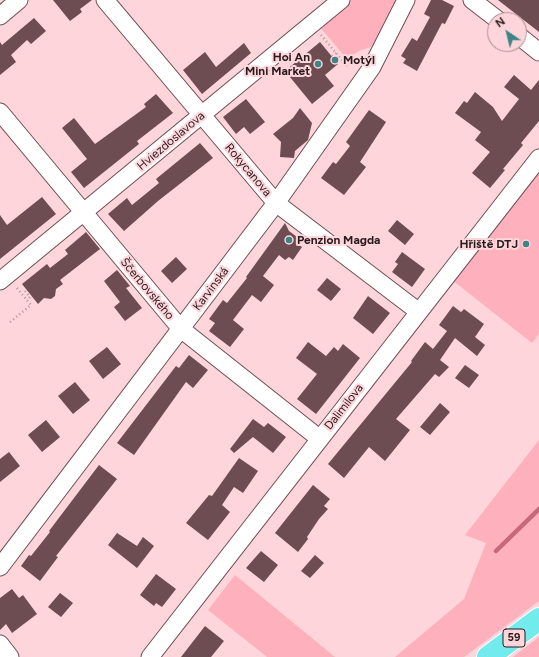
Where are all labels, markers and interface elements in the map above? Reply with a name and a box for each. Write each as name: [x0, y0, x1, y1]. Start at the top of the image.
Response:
north arrow: [487, 12, 527, 52]
text: N: [493, 15, 508, 30]
place label: Hoi An Mini Market: [245, 50, 310, 78]
place label: Motýl: [343, 53, 375, 67]
marker: Motýl: [330, 55, 340, 65]
marker: Hoi An Mini Market: [313, 59, 323, 69]
street label: Hviezdoslavova: [134, 109, 208, 173]
street label: Rokycanova: [222, 141, 274, 199]
place label: Penzion Magda: [297, 233, 381, 247]
marker: Penzion Magda: [284, 235, 294, 245]
place label: Hřiště DTJ: [459, 237, 518, 251]
marker: Hřiště DTJ: [521, 239, 531, 249]
street label: Ščerbovského: [117, 255, 177, 323]
street label: Karvinská: [190, 264, 232, 314]
street label: Dalimilova: [322, 381, 366, 433]
road number: 59: [503, 629, 525, 647]

